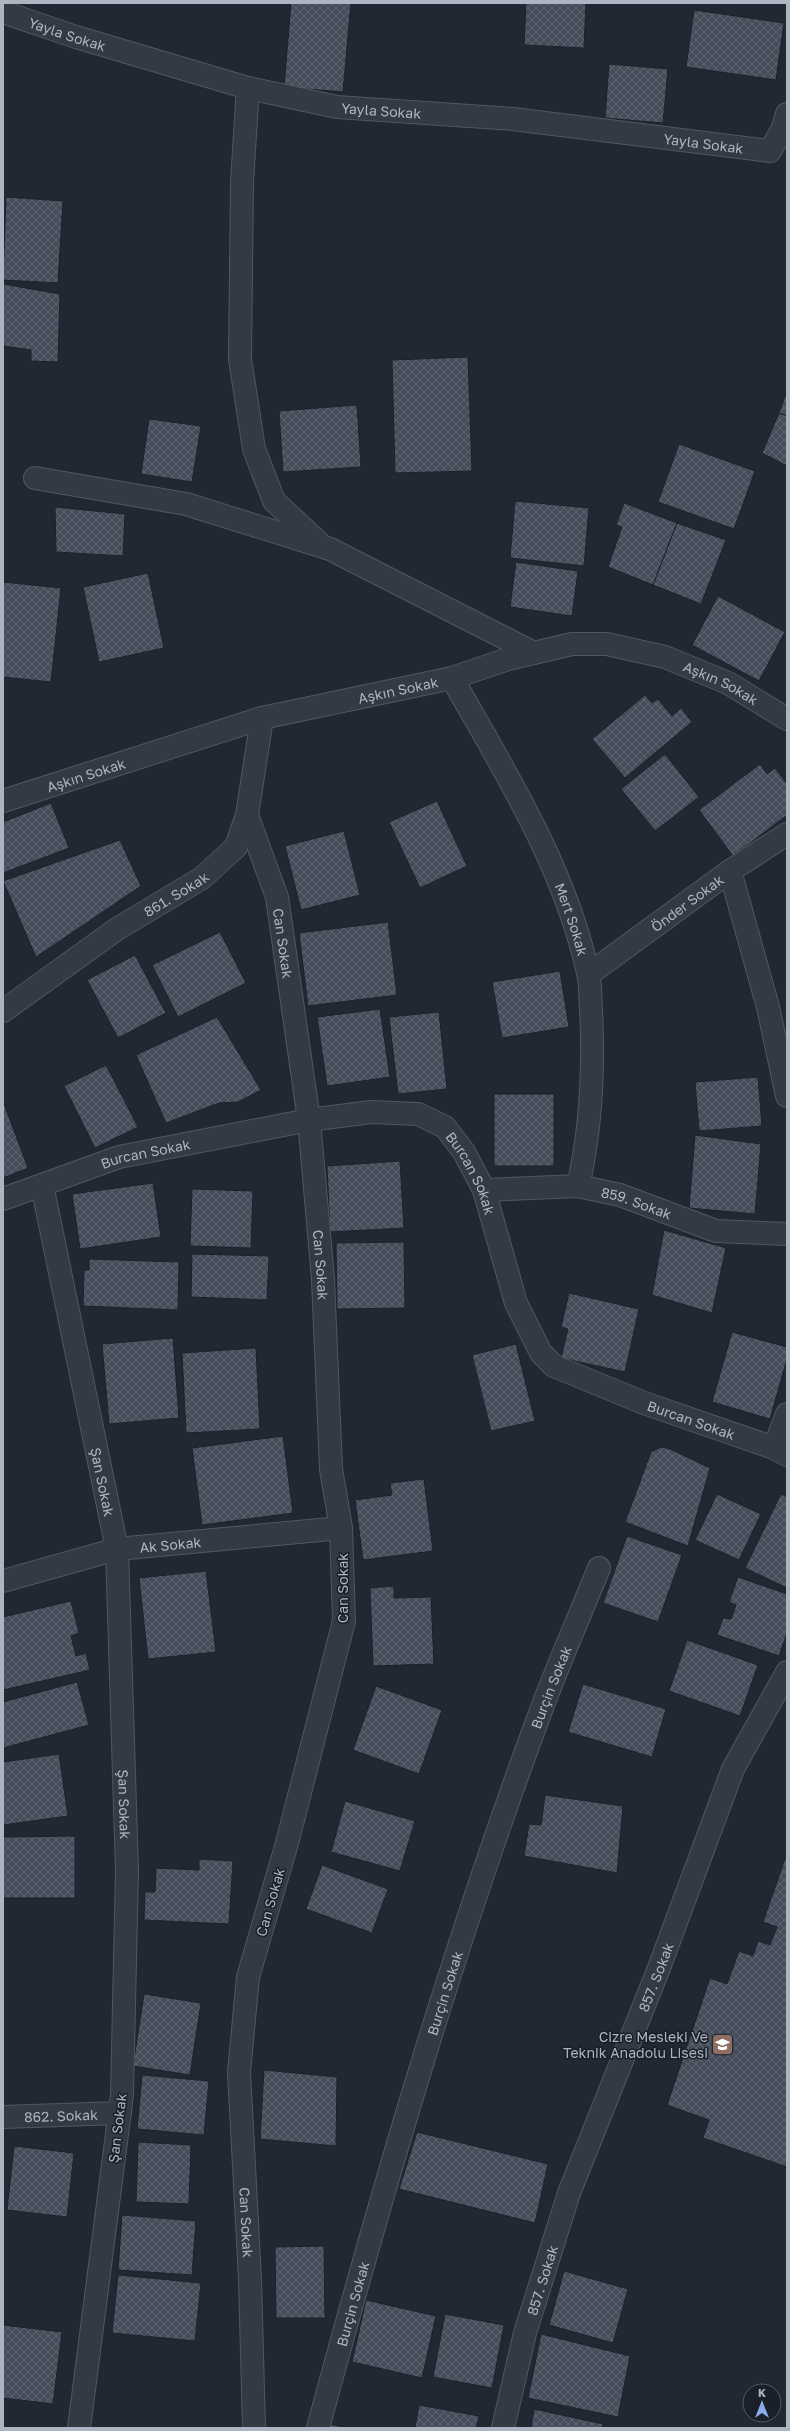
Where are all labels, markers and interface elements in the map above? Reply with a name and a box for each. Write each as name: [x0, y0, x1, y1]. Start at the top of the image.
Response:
street label: Yayla Sokak: [27, 13, 108, 54]
street label: Yayla Sokak: [341, 99, 422, 121]
street label: Yayla Sokak: [663, 129, 744, 156]
street label: Aşkın Sokak: [681, 657, 762, 708]
street label: Aşkın Sokak: [356, 673, 440, 706]
street label: Aşkın Sokak: [44, 754, 127, 795]
street label: 861. Sokak: [140, 868, 212, 920]
street label: Önder Sokak: [647, 870, 726, 935]
street label: Mert Sokak: [552, 880, 592, 958]
street label: Can Sokak: [270, 907, 297, 979]
street label: Burcan Sokak: [443, 1128, 499, 1217]
street label: Burcan Sokak: [98, 1135, 192, 1172]
street label: 859. Sokak: [600, 1183, 674, 1222]
street label: Can Sokak: [310, 1229, 332, 1300]
street label: Burcan Sokak: [645, 1396, 738, 1442]
street label: Şan Sokak: [88, 1446, 119, 1518]
street label: Ak Sokak: [139, 1533, 202, 1555]
street label: Can Sokak: [334, 1553, 351, 1623]
street label: Burçin Sokak: [527, 1643, 574, 1731]
street label: Şan Sokak: [115, 1769, 135, 1840]
street label: Can Sokak: [252, 1866, 288, 1938]
street label: 857. Sokak: [634, 1940, 676, 2014]
street label: Burçin Sokak: [423, 1948, 466, 2037]
place label: Cizre Mesleki Ve Teknik Anadolu Lisesi: [563, 2028, 708, 2061]
school or university icon: Cizre Mesleki Ve Teknik Anadolu Lisesi: [710, 2031, 736, 2057]
street label: Şan Sokak: [104, 2092, 130, 2164]
street label: 862. Sokak: [24, 2105, 98, 2125]
street label: Can Sokak: [237, 2187, 257, 2258]
street label: 857. Sokak: [523, 2243, 561, 2317]
street label: Burçin Sokak: [332, 2259, 372, 2348]
north arrow: [742, 2383, 782, 2423]
text: K: [758, 2386, 766, 2399]

